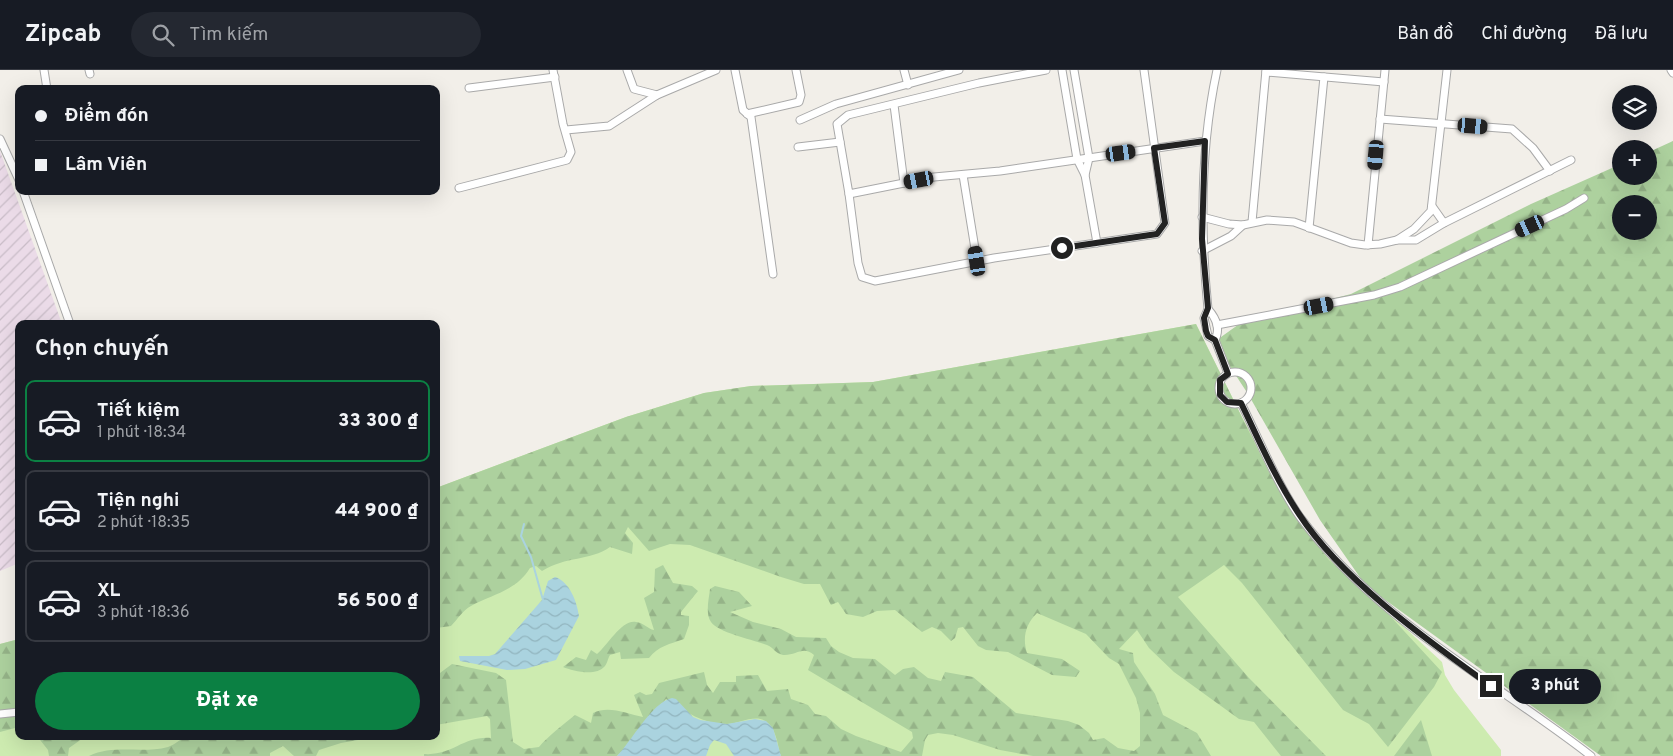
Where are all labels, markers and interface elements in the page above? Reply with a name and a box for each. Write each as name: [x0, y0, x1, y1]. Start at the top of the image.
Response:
search box: [131, 12, 481, 57]
text: Zipcab: [25, 20, 101, 50]
icon: search: [149, 21, 177, 49]
text: Tìm kiếm: [189, 23, 268, 47]
text: Bản đồ: [1397, 23, 1453, 46]
text: Chỉ đường: [1481, 23, 1567, 46]
text: Đã lưu: [1595, 23, 1648, 46]
map controls: [1612, 85, 1657, 240]
button: layers: [1612, 85, 1657, 130]
text: Điểm đón: [65, 104, 149, 128]
car: [1457, 117, 1488, 135]
car: [1367, 139, 1384, 171]
button: +: [1612, 140, 1657, 185]
car: [1105, 143, 1136, 163]
text: Lâm Viên: [65, 153, 147, 177]
car: [902, 170, 935, 190]
button: −: [1612, 195, 1657, 240]
car: [1513, 213, 1546, 239]
route start: [1051, 237, 1073, 259]
car: [967, 245, 986, 277]
car: [1302, 296, 1335, 316]
text: Chọn chuyến: [35, 336, 169, 363]
icon: car: [37, 399, 82, 444]
text: Tiết kiệm: [97, 399, 180, 423]
text: 33 300 ₫: [338, 409, 418, 433]
text: 1 phút · 18:34: [97, 423, 186, 443]
icon: car: [37, 489, 82, 534]
text: Tiện nghi: [97, 489, 179, 513]
text: 44 900 ₫: [335, 499, 418, 523]
text: 2 phút · 18:35: [97, 513, 190, 533]
icon: car: [37, 579, 82, 624]
text: XL: [97, 579, 120, 603]
text: 56 500 ₫: [337, 589, 418, 613]
text: 3 phút · 18:36: [97, 603, 190, 623]
callout: 3 phút: [1508, 668, 1601, 704]
button: Đặt xe: [35, 672, 420, 730]
route end: [1480, 675, 1502, 697]
text: 3 phút: [1531, 676, 1579, 696]

